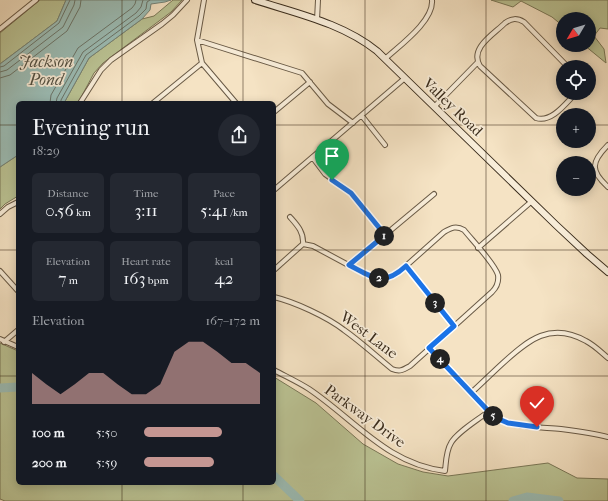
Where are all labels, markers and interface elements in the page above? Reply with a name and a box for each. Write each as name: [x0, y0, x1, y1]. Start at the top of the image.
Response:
north arrow: [556, 12, 596, 52]
map controls: [556, 12, 596, 196]
water label: Jackson Pond: [19, 52, 73, 89]
button: locate: [556, 60, 596, 100]
street label: Valley Road: [419, 74, 487, 140]
button: +: [556, 108, 596, 148]
button: share: [218, 114, 260, 156]
text: Evening run: [32, 115, 150, 141]
pin: [315, 139, 349, 180]
text: 18:29: [32, 143, 60, 158]
icon: arrive: [321, 145, 343, 167]
button: −: [556, 156, 596, 196]
text: Distance: [47, 187, 89, 200]
text: Time: [134, 187, 159, 200]
text: Pace: [213, 187, 235, 200]
text: 0.56: [45, 200, 74, 220]
text: 3:11: [134, 200, 158, 220]
text: 5:41: [200, 200, 228, 220]
text: km: [74, 206, 91, 219]
text: /km: [228, 206, 248, 219]
pin: 1: [374, 226, 394, 246]
text: 1: [382, 229, 386, 242]
text: Elevation: [46, 255, 90, 268]
text: Heart rate: [121, 255, 171, 268]
text: kcal: [215, 255, 233, 268]
text: 7: [58, 268, 66, 288]
text: 163: [123, 268, 145, 288]
text: 42: [215, 268, 233, 288]
pin: 2: [369, 268, 389, 288]
text: 2: [376, 271, 382, 284]
text: m: [66, 274, 78, 287]
text: bpm: [145, 274, 169, 287]
pin: 3: [425, 293, 445, 313]
text: 3: [433, 296, 437, 309]
street label: West Lane: [336, 307, 402, 363]
text: Elevation: [32, 313, 85, 328]
text: 167–172 m: [205, 313, 260, 328]
pin: 4: [430, 349, 450, 369]
text: 4: [437, 352, 443, 365]
street label: Parkway Drive: [321, 381, 409, 452]
pin: [520, 386, 554, 427]
icon: check: [526, 392, 548, 414]
pin: 5: [483, 406, 503, 426]
text: 5: [491, 409, 495, 422]
text: 100 m: [32, 425, 65, 440]
text: 5:50: [96, 425, 118, 440]
text: 200 m: [32, 455, 67, 470]
text: 5:59: [96, 455, 117, 470]

